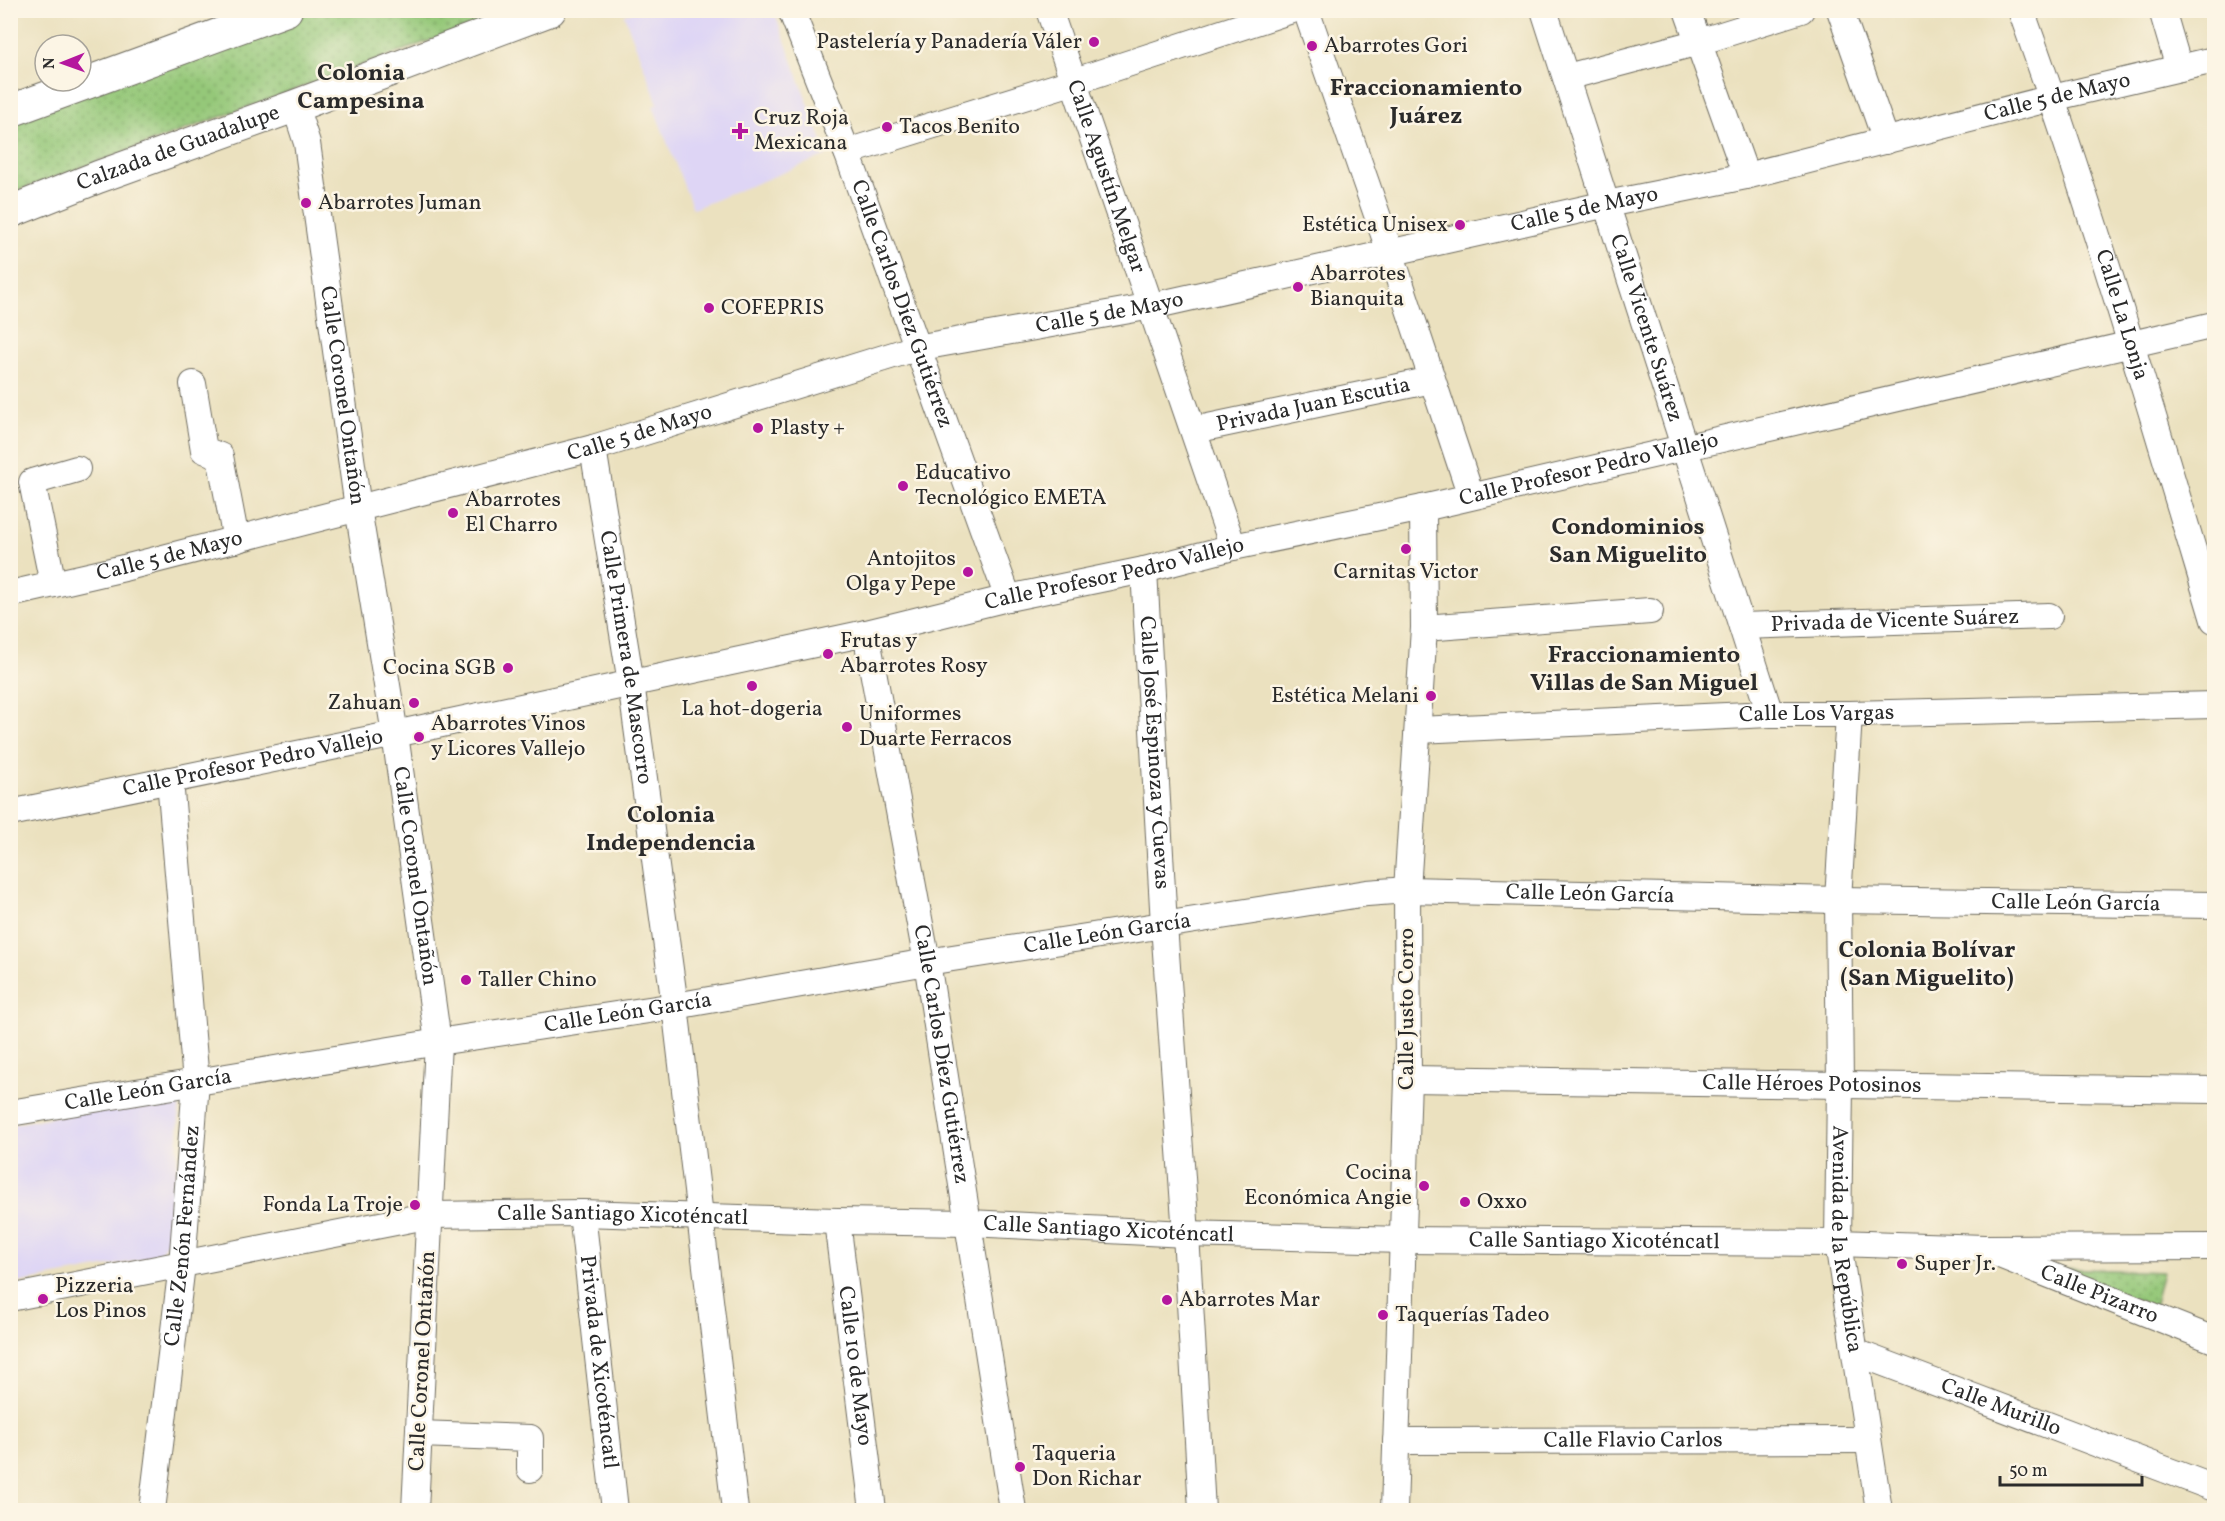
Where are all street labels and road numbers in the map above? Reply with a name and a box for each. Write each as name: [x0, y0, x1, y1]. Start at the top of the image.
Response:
street label: Calle 5 de Mayo: [1981, 65, 2134, 130]
street label: Calle Agustín Melgar: [1059, 76, 1154, 277]
street label: Calzada de Guadalupe: [72, 97, 284, 199]
street label: Calle Carlos Díez Gutiérrez: [843, 175, 961, 432]
street label: Calle 5 de Mayo: [1508, 179, 1661, 241]
street label: Calle Vicente Suárez: [1601, 230, 1691, 426]
street label: Calle La Lonja: [2087, 245, 2157, 384]
street label: Calle Coronel Ontañón: [312, 284, 373, 507]
street label: Calle 5 de Mayo: [1033, 284, 1187, 342]
street label: Privada Juan Escutia: [1214, 369, 1413, 440]
street label: Calle 5 de Mayo: [564, 397, 716, 469]
street label: Calle Profesor Pedro Vallejo: [1456, 425, 1722, 515]
street label: Calle 5 de Mayo: [93, 523, 246, 589]
street label: Calle Primera de Mascorro: [591, 528, 660, 786]
street label: Calle Profesor Pedro Vallejo: [981, 530, 1247, 619]
street label: Privada de Vicente Suárez: [1770, 601, 2019, 641]
street label: Calle José Espinoza y Cuevas: [1131, 615, 1177, 890]
street label: Calle Los Vargas: [1738, 697, 1895, 731]
street label: Calle Profesor Pedro Vallejo: [120, 721, 386, 805]
street label: Calle Coronel Ontañón: [384, 765, 445, 988]
street label: Calle León García: [1505, 877, 1675, 912]
street label: Calle León García: [1991, 887, 2161, 920]
street label: Calle León García: [1021, 905, 1193, 962]
street label: Calle Carlos Díez Gutiérrez: [905, 922, 977, 1186]
street label: Calle Justo Corro: [1392, 928, 1423, 1090]
street label: Calle León García: [542, 984, 714, 1041]
street label: Calle León García: [62, 1061, 234, 1119]
street label: Calle Héroes Potosinos: [1702, 1068, 1922, 1102]
street label: Calle Zenón Fernández: [157, 1124, 208, 1348]
street label: Avenida de la República: [1823, 1125, 1870, 1355]
street label: Calle Santiago Xicoténcatl: [497, 1197, 749, 1234]
street label: Calle Santiago Xicoténcatl: [982, 1208, 1234, 1251]
street label: Calle Santiago Xicoténcatl: [1469, 1225, 1720, 1258]
street label: Calle Coronel Ontañón: [402, 1250, 444, 1472]
street label: Privada de Xicoténcatl: [571, 1253, 626, 1471]
street label: Calle Pizarro: [2035, 1257, 2163, 1332]
street label: Calle 10 de Mayo: [830, 1284, 880, 1448]
street label: Calle Murillo: [1936, 1370, 2066, 1444]
street label: Calle Flavio Carlos: [1543, 1425, 1723, 1456]

